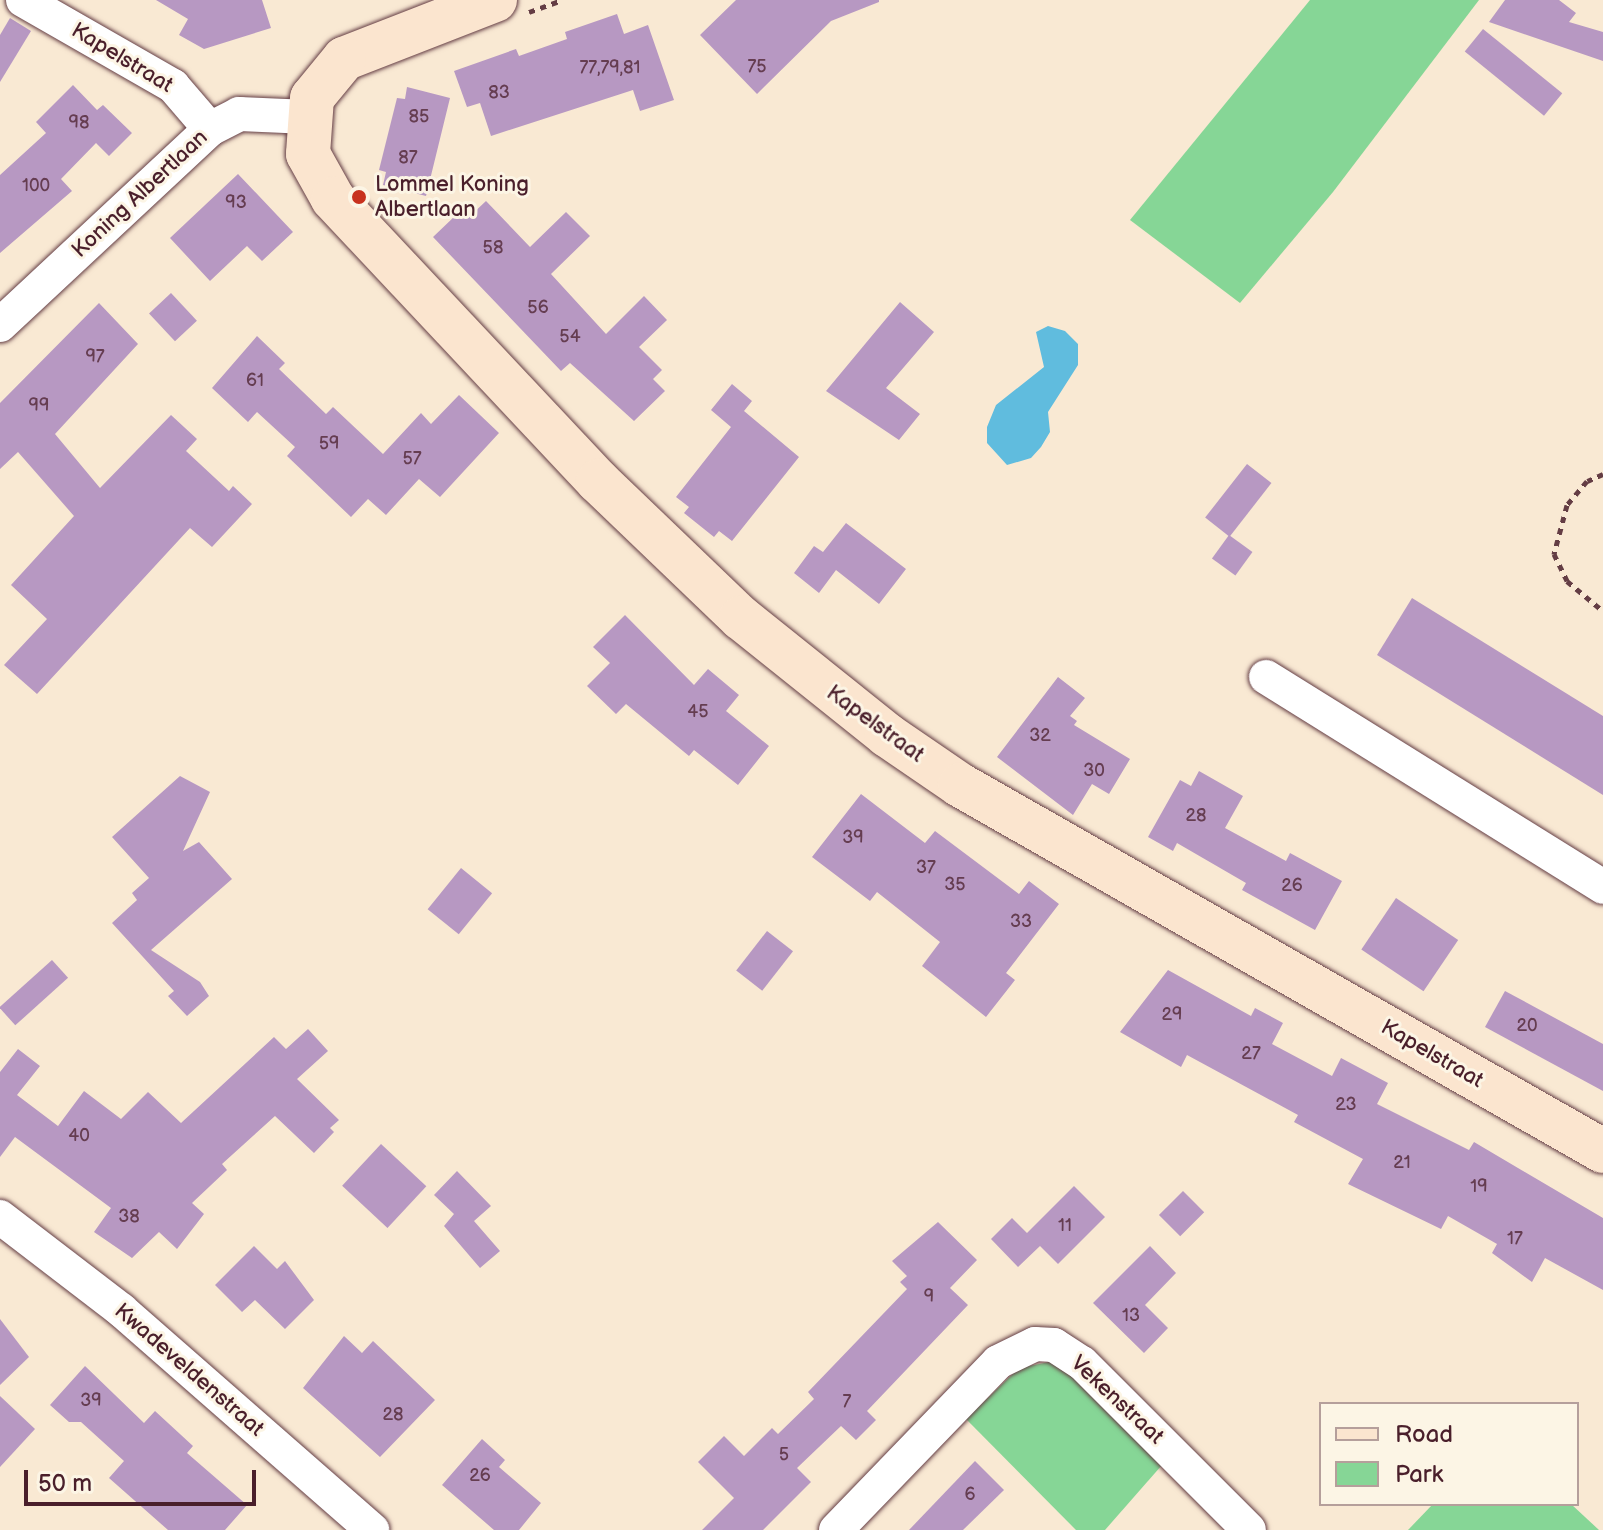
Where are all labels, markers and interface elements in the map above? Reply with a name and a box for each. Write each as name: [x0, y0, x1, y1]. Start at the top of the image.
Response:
street label: Kapelstraat: [66, 17, 178, 99]
house number: 75: [747, 56, 767, 78]
house number: 77,79,81: [580, 57, 640, 79]
house number: 83: [488, 82, 510, 104]
house number: 85: [409, 106, 429, 128]
house number: 98: [69, 112, 89, 134]
street label: Koning Albertlaan: [67, 124, 213, 264]
house number: 87: [398, 147, 418, 169]
place label: Lommel Koning Albertlaan: [375, 171, 529, 222]
house number: 100: [22, 175, 50, 197]
marker: Lommel Koning Albertlaan: [350, 188, 368, 206]
house number: 93: [225, 192, 247, 214]
house number: 58: [483, 237, 503, 259]
house number: 56: [527, 297, 549, 319]
house number: 54: [559, 326, 581, 348]
house number: 97: [85, 346, 105, 368]
house number: 61: [246, 370, 264, 392]
house number: 99: [29, 395, 49, 417]
house number: 59: [319, 433, 339, 455]
house number: 57: [402, 448, 422, 470]
street label: Kapelstraat: [821, 680, 929, 768]
house number: 45: [687, 701, 709, 723]
house number: 32: [1029, 725, 1051, 747]
house number: 30: [1083, 760, 1105, 782]
house number: 28: [1185, 805, 1207, 827]
house number: 39: [842, 827, 864, 849]
house number: 37: [916, 857, 936, 879]
house number: 35: [944, 874, 966, 896]
house number: 26: [1281, 875, 1303, 897]
house number: 33: [1010, 911, 1032, 933]
house number: 29: [1161, 1004, 1183, 1026]
street label: Kapelstraat: [1376, 1014, 1488, 1094]
house number: 20: [1516, 1015, 1538, 1037]
house number: 27: [1241, 1043, 1261, 1065]
house number: 23: [1335, 1094, 1357, 1116]
house number: 40: [68, 1125, 90, 1147]
house number: 21: [1393, 1152, 1411, 1174]
house number: 19: [1470, 1176, 1488, 1198]
house number: 38: [118, 1206, 140, 1228]
house number: 11: [1058, 1215, 1072, 1237]
house number: 17: [1507, 1228, 1523, 1250]
house number: 9: [924, 1286, 934, 1308]
street label: Kwadeveldenstraat: [109, 1298, 269, 1442]
house number: 13: [1122, 1305, 1140, 1327]
street label: Vekenstraat: [1065, 1350, 1169, 1450]
house number: 39: [80, 1390, 102, 1412]
house number: 7: [843, 1391, 851, 1413]
legend: [1319, 1402, 1579, 1506]
house number: 28: [382, 1404, 404, 1426]
text: Road: [1395, 1420, 1453, 1449]
house number: 5: [779, 1444, 789, 1466]
scale bar: [28, 1454, 260, 1504]
text: Park: [1395, 1460, 1443, 1489]
house number: 26: [469, 1465, 491, 1487]
text: 50 m: [38, 1469, 92, 1498]
house number: 6: [965, 1484, 975, 1506]

